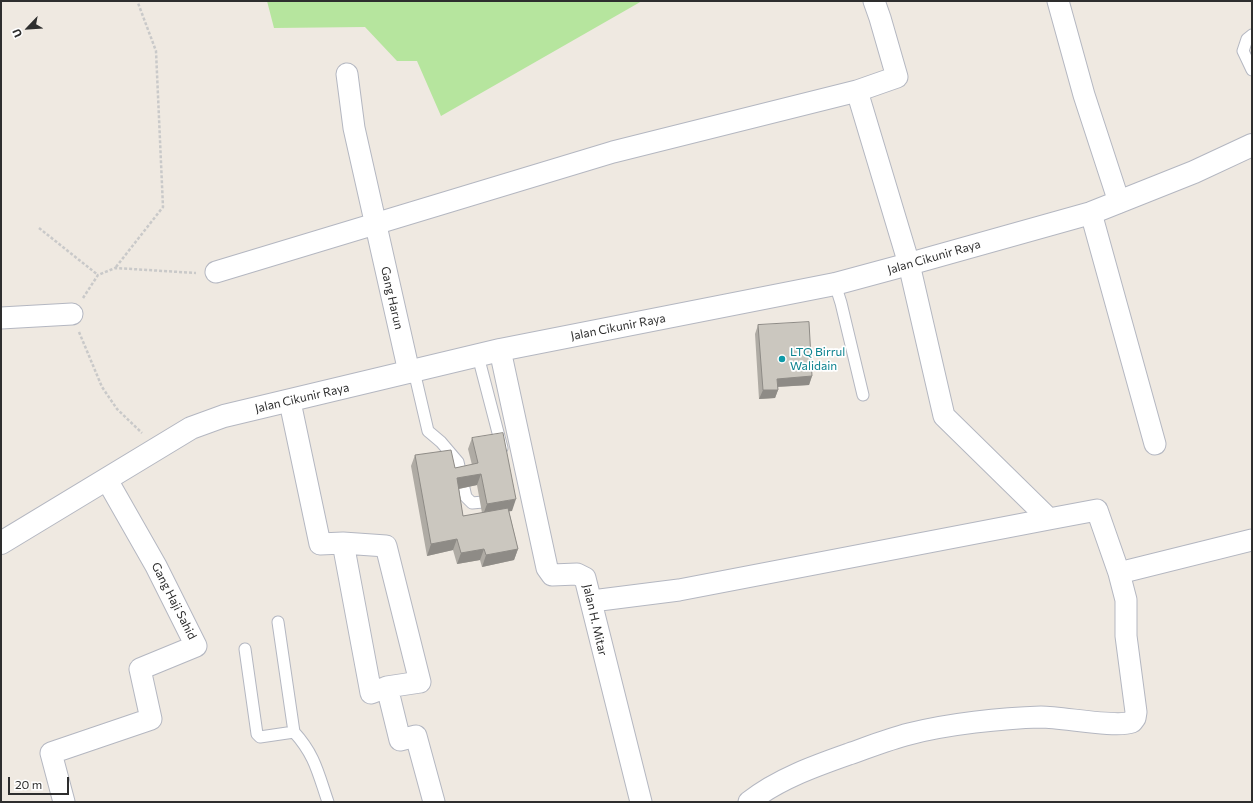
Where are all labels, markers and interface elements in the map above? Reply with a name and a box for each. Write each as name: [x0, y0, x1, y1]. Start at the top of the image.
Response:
north arrow: [8, 8, 48, 48]
text: U: [9, 27, 24, 40]
street label: Jalan Cikunir Raya: [886, 237, 982, 277]
street label: Gang Harun: [378, 265, 406, 331]
street label: Jalan Cikunir Raya: [569, 311, 667, 343]
place label: LTQ Birrul Walidain: [790, 345, 845, 373]
marker: LTQ Birrul Walidain: [777, 354, 787, 364]
street label: Jalan Cikunir Raya: [253, 380, 351, 416]
street label: Gang Haji Sahid: [148, 560, 200, 642]
street label: Jalan H. Mitar: [580, 583, 610, 657]
scale bar: [10, 769, 71, 795]
text: 20 m: [15, 777, 42, 791]

